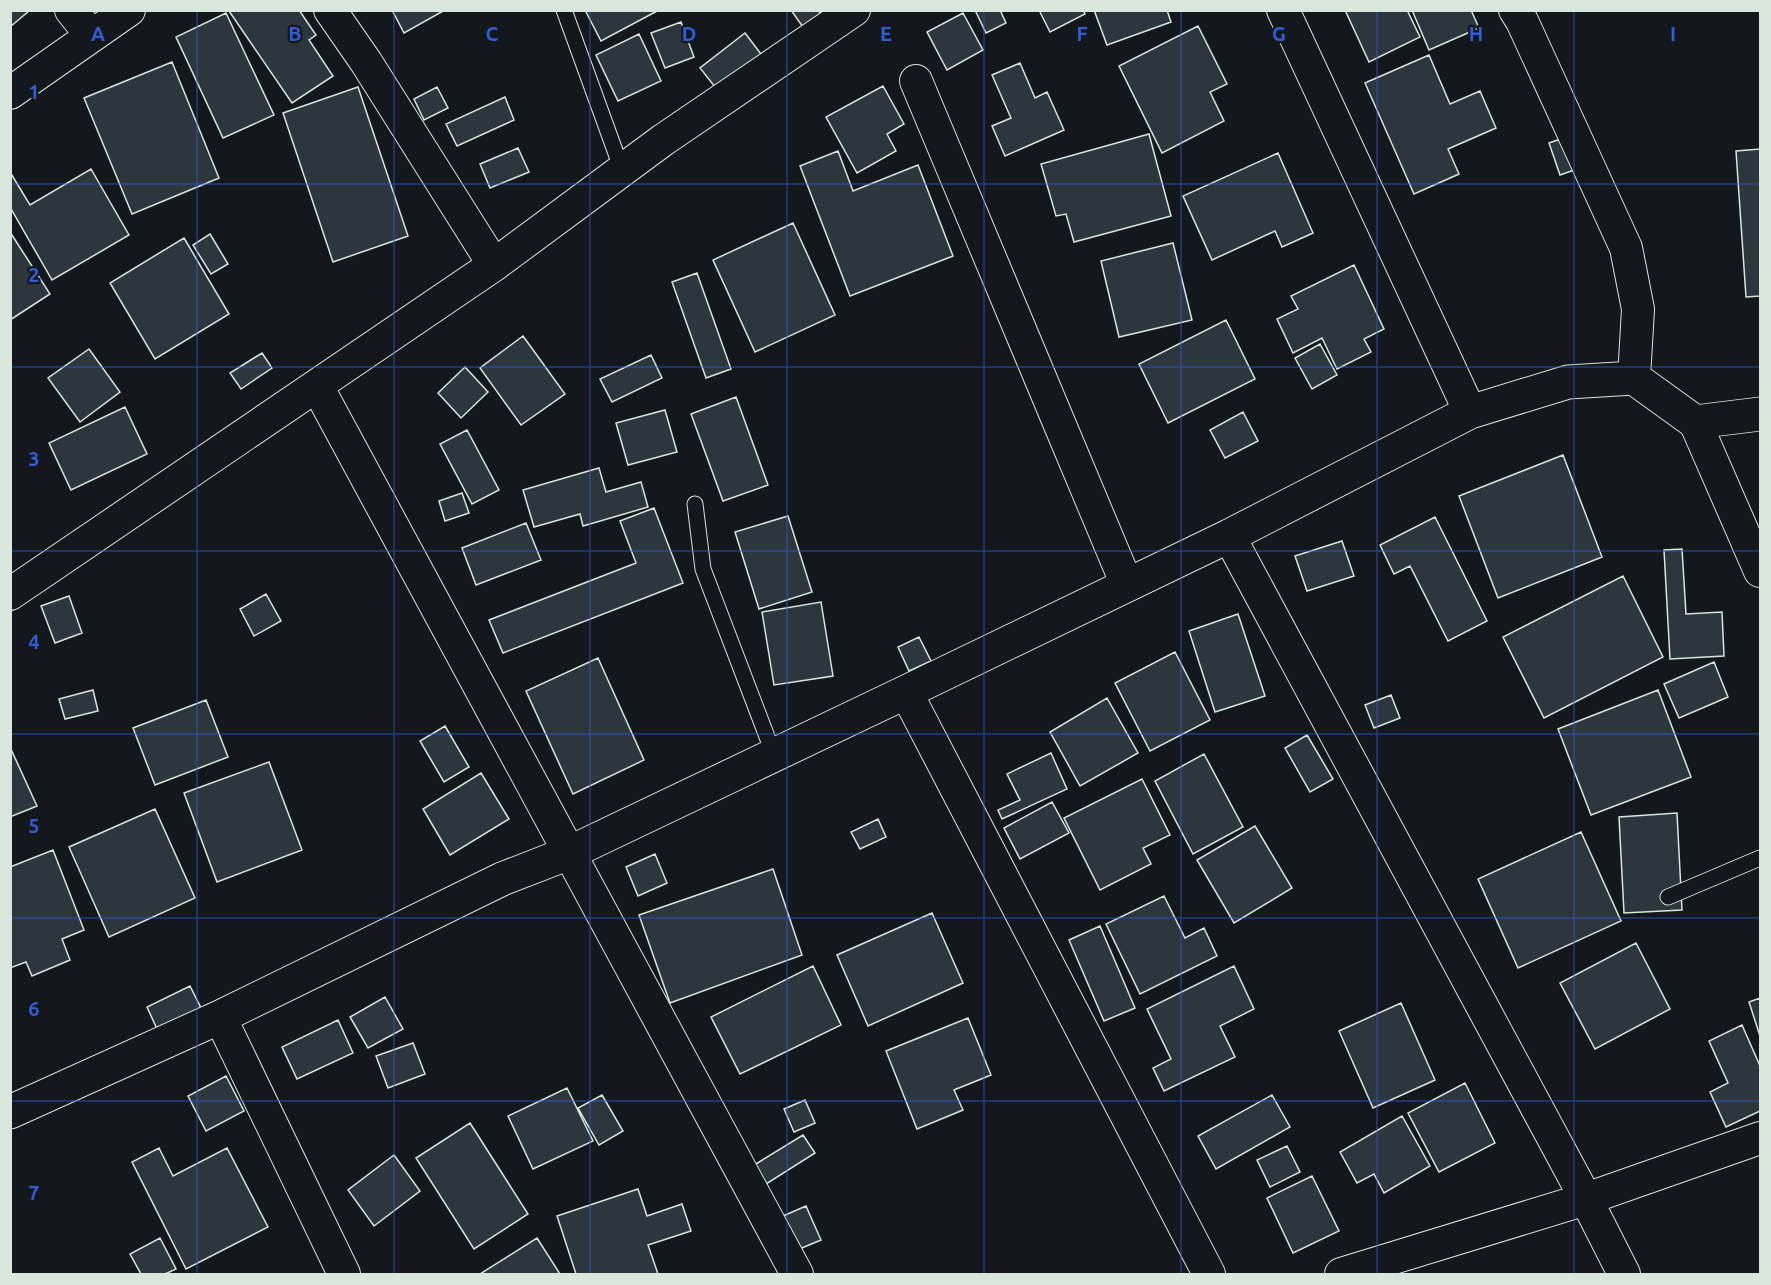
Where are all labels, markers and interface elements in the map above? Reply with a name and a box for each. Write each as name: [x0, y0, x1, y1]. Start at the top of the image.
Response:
text: A: [91, 22, 105, 45]
text: B: [288, 22, 302, 45]
text: C: [486, 22, 499, 45]
text: D: [682, 22, 696, 45]
text: E: [880, 22, 892, 45]
text: F: [1076, 22, 1088, 45]
text: G: [1272, 22, 1286, 45]
text: H: [1469, 22, 1483, 45]
text: I: [1670, 22, 1676, 45]
text: 1: [28, 80, 40, 103]
text: 2: [28, 263, 40, 286]
text: 3: [28, 447, 40, 470]
text: 4: [28, 630, 40, 653]
text: 5: [28, 814, 40, 837]
text: 6: [28, 997, 40, 1020]
text: 7: [28, 1181, 40, 1204]

